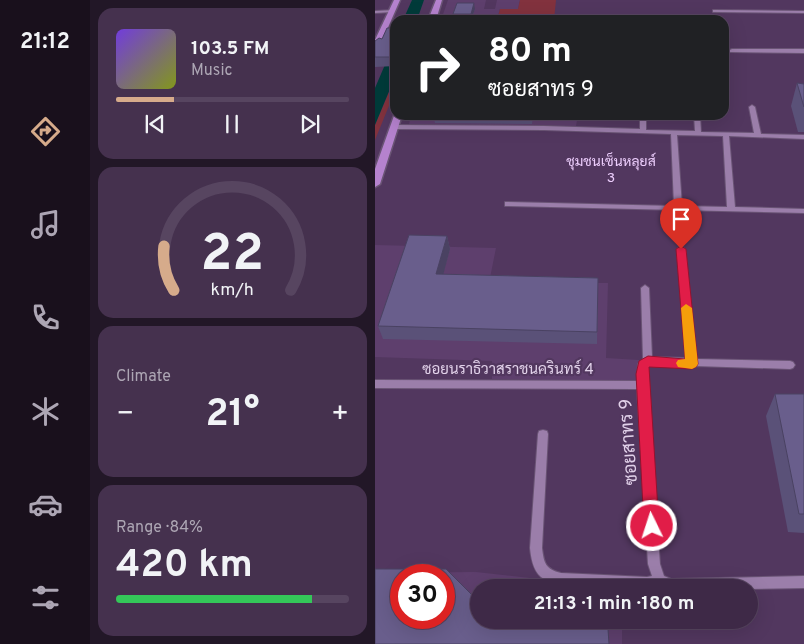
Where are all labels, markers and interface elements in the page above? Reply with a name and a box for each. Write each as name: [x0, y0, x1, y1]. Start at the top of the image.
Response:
text: 21:12: [20, 29, 70, 56]
text: 80 m: [488, 30, 572, 74]
icon: right: [405, 35, 470, 100]
text: 103.5 FM: [191, 37, 269, 61]
text: Music: [191, 61, 232, 81]
text: ซอยสาทร 9: [488, 77, 594, 104]
icon: previous: [141, 110, 169, 138]
icon: pause: [218, 110, 246, 138]
icon: next: [296, 110, 324, 138]
icon: directions: [28, 114, 63, 149]
district label: ชุมชนเซ็นหลุยส์ 3: [566, 152, 656, 187]
pin: [660, 198, 702, 249]
icon: arrive: [667, 205, 695, 233]
icon: music: [28, 207, 63, 242]
text: 22: [201, 223, 264, 289]
text: km/h: [211, 279, 254, 302]
icon: phone: [28, 300, 63, 335]
street label: ซอยนราธิวาสราชนครินทร์ 4: [422, 359, 594, 380]
text: Climate: [116, 367, 171, 387]
text: 21°: [205, 391, 260, 440]
icon: climate: [28, 394, 63, 429]
text: −: [116, 397, 134, 433]
text: +: [331, 397, 349, 433]
street label: ซอยสาทร 9: [615, 398, 644, 486]
icon: car: [28, 487, 63, 522]
position arrow: [625, 499, 677, 551]
text: Range · 84%: [116, 518, 203, 538]
text: 420 km: [116, 542, 253, 591]
speed limit sign: 30: [390, 564, 455, 629]
icon: filters: [28, 580, 63, 615]
text: 21:13 · 1 min · 180 m: [534, 592, 694, 616]

